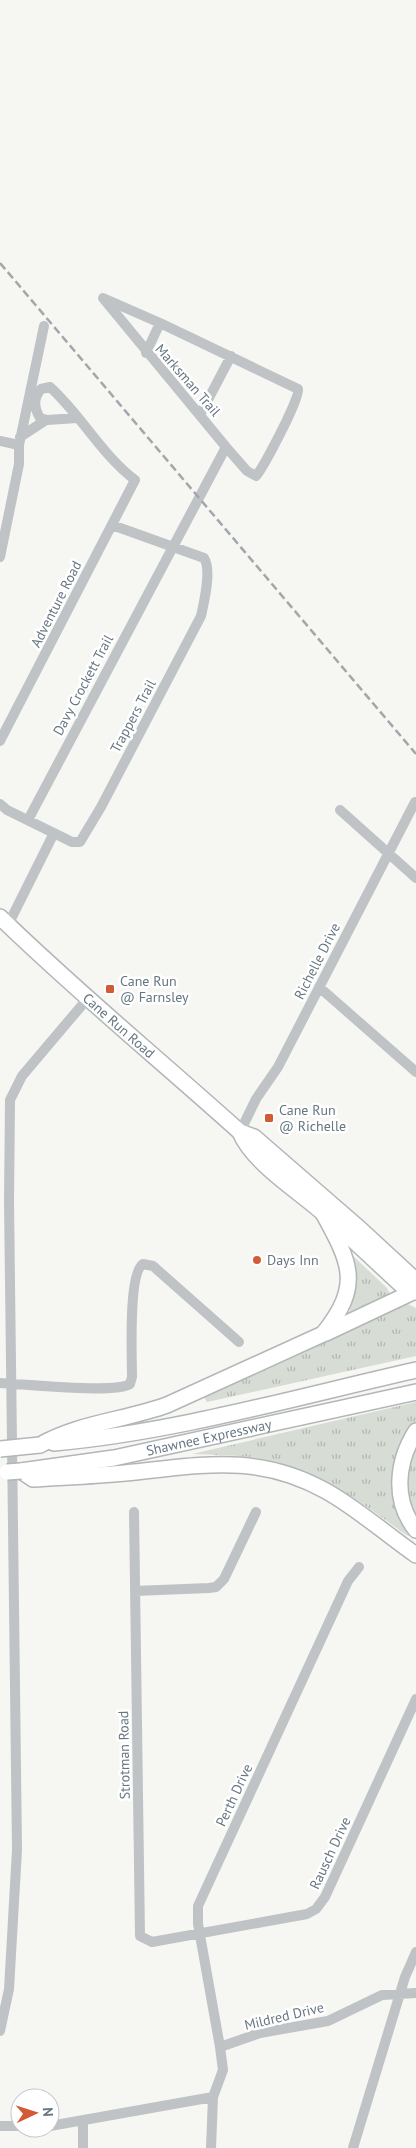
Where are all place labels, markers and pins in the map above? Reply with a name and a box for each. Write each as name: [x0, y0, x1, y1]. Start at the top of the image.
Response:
place label: Cane Run @ Farnsley: [120, 972, 189, 1006]
marker: Cane Run @ Farnsley: [104, 983, 116, 995]
place label: Cane Run @ Richelle: [279, 1101, 346, 1135]
marker: Cane Run @ Richelle: [263, 1112, 275, 1124]
place label: Days Inn: [267, 1251, 319, 1269]
marker: Days Inn: [251, 1254, 263, 1266]

